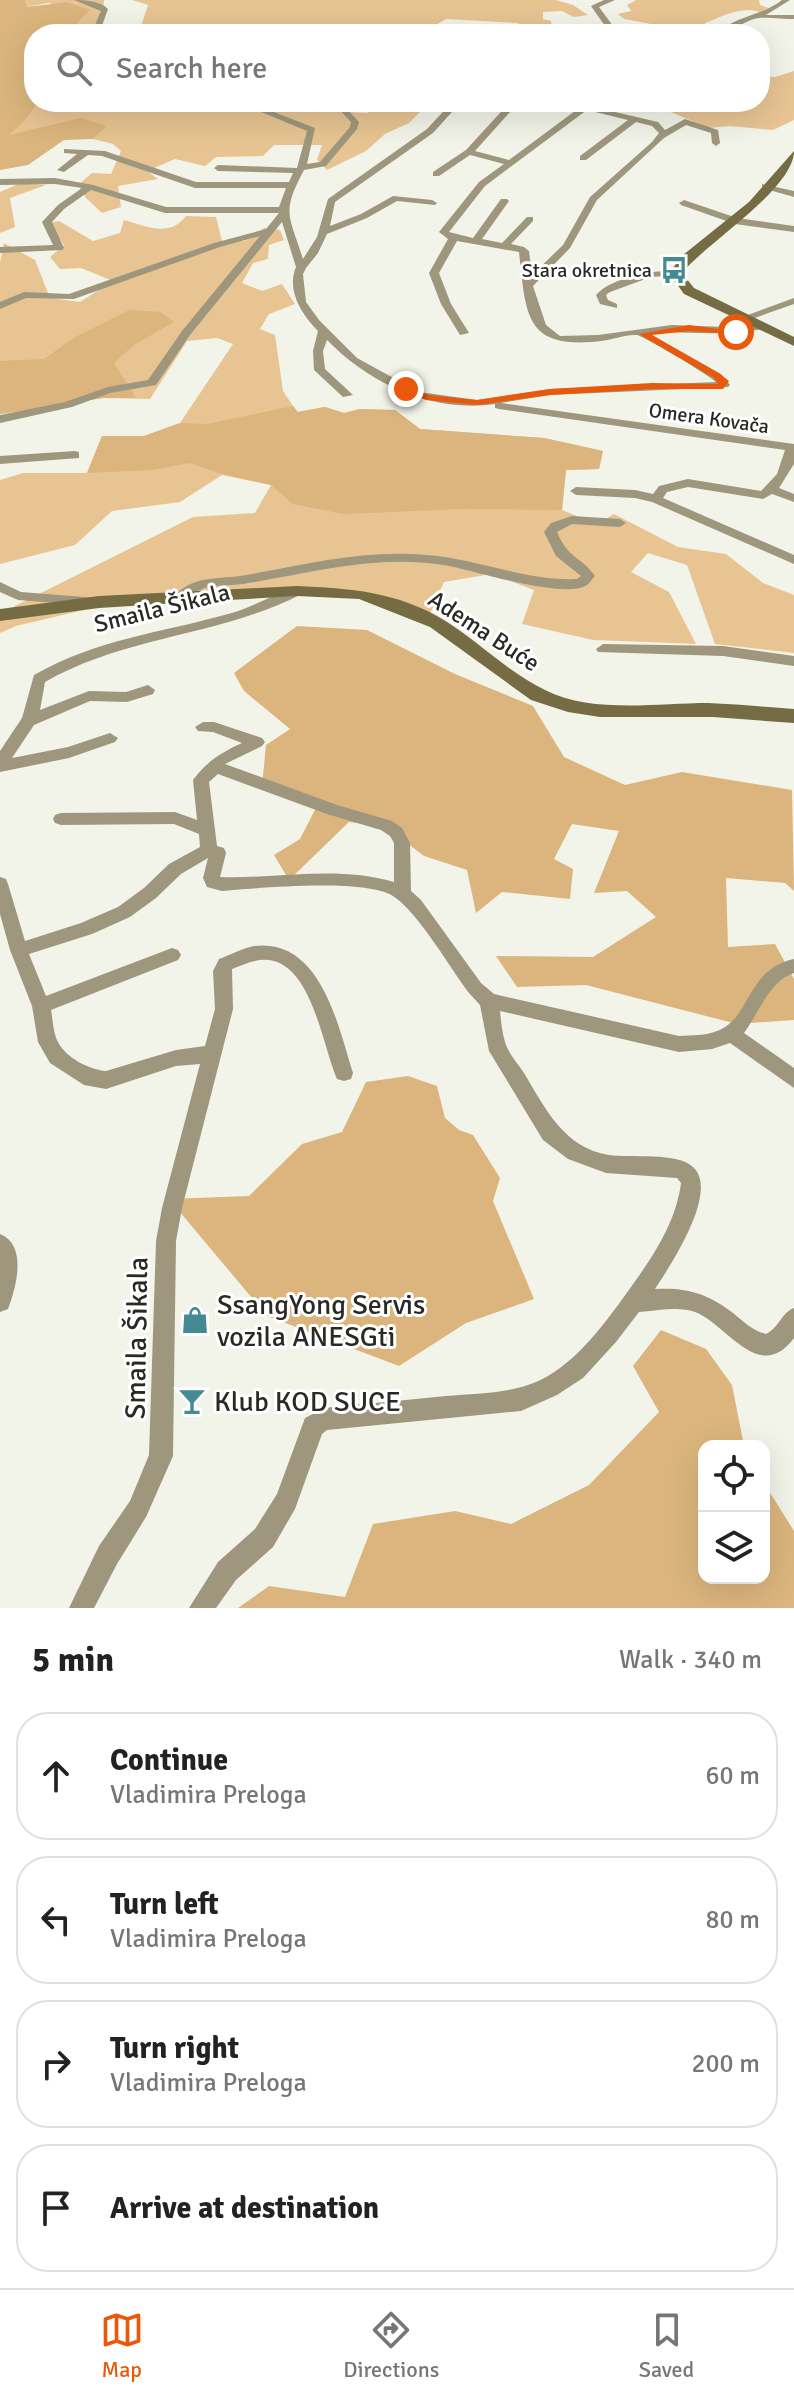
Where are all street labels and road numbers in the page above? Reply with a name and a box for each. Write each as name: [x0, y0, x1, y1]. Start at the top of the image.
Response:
street label: Omera Kovača: [647, 398, 771, 439]
street label: Smaila Šikala: [91, 577, 233, 639]
street label: Adema Buće: [423, 584, 545, 678]
street label: Smaila Šikala: [119, 1257, 155, 1419]

